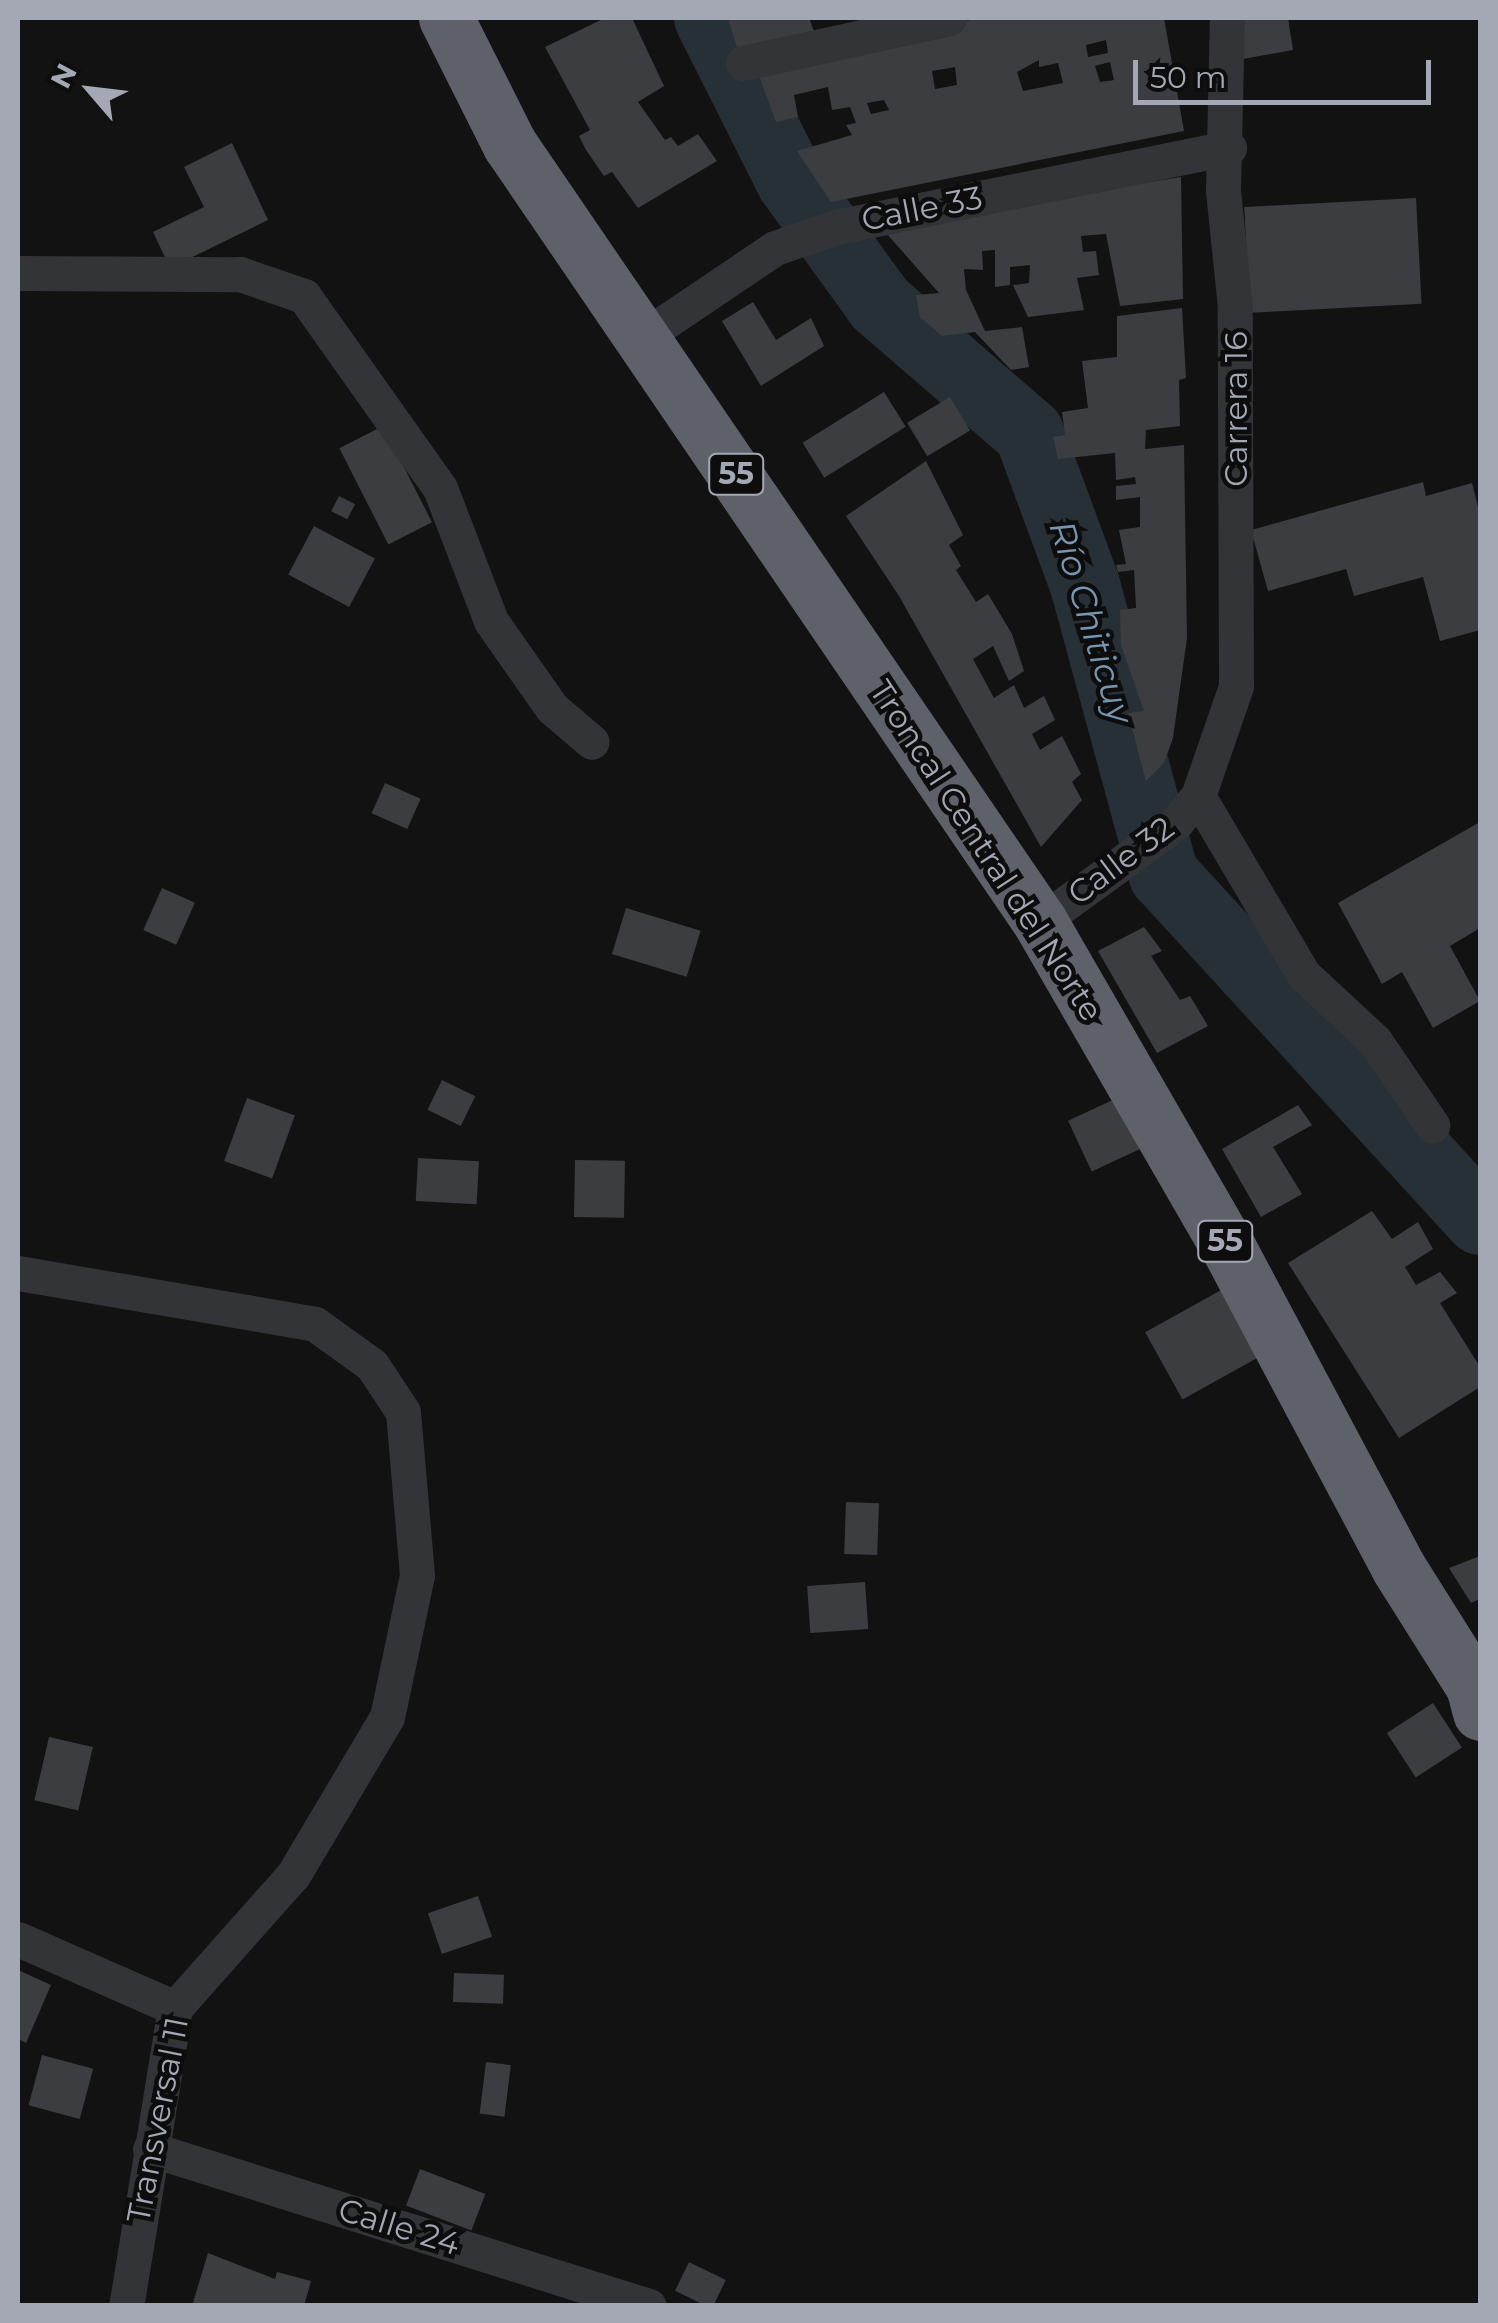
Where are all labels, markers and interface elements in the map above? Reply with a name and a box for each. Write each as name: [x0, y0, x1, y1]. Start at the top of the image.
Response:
north arrow: [40, 40, 140, 140]
scale bar: [1138, 40, 1436, 102]
text: N: [43, 58, 84, 94]
text: 50 m: [1150, 59, 1227, 96]
street label: Calle 33: [858, 178, 986, 240]
street label: Carrera 16: [1217, 331, 1255, 487]
road number: 55: [706, 449, 766, 499]
water label: Río Chiticuy: [1040, 516, 1142, 728]
street label: Troncal Central del Norte: [861, 673, 1111, 1029]
street label: Calle 32: [1061, 809, 1181, 913]
road number: 55: [1195, 1216, 1255, 1266]
street label: Transversal 11: [119, 2014, 197, 2226]
street label: Calle 24: [334, 2190, 464, 2264]

